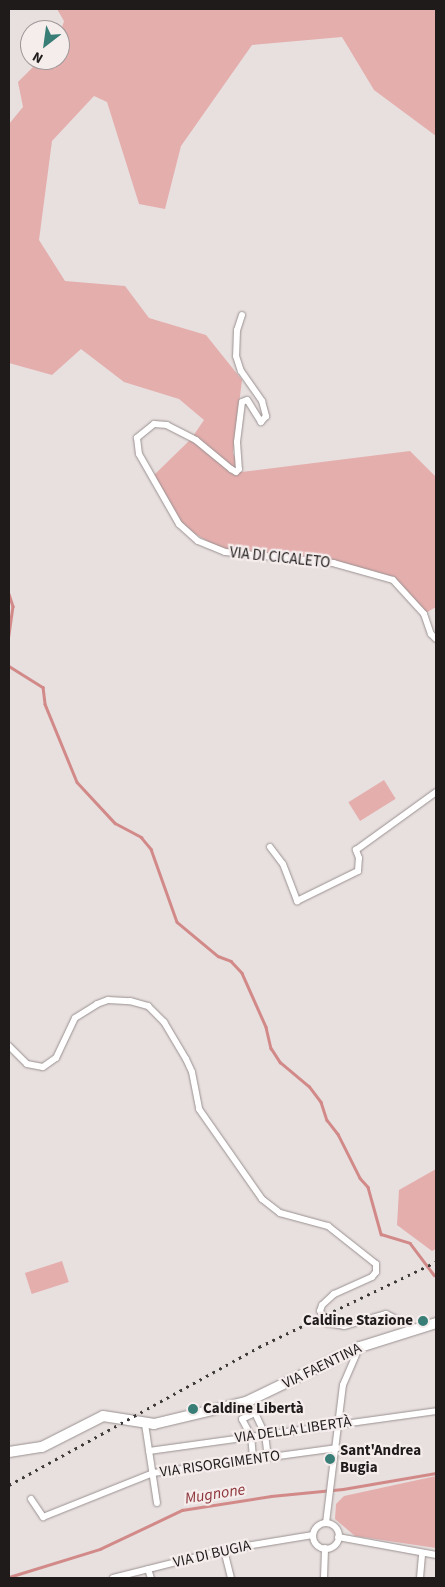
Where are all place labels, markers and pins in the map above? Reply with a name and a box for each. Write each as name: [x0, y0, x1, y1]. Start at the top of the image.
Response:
place label: Caldine Stazione: [303, 1312, 413, 1330]
marker: Caldine Stazione: [417, 1315, 429, 1327]
place label: Caldine Libertà: [203, 1400, 304, 1418]
marker: Caldine Libertà: [187, 1403, 199, 1415]
place label: Sant'Andrea Bugia: [340, 1441, 421, 1476]
marker: Sant'Andrea Bugia: [324, 1453, 336, 1465]

